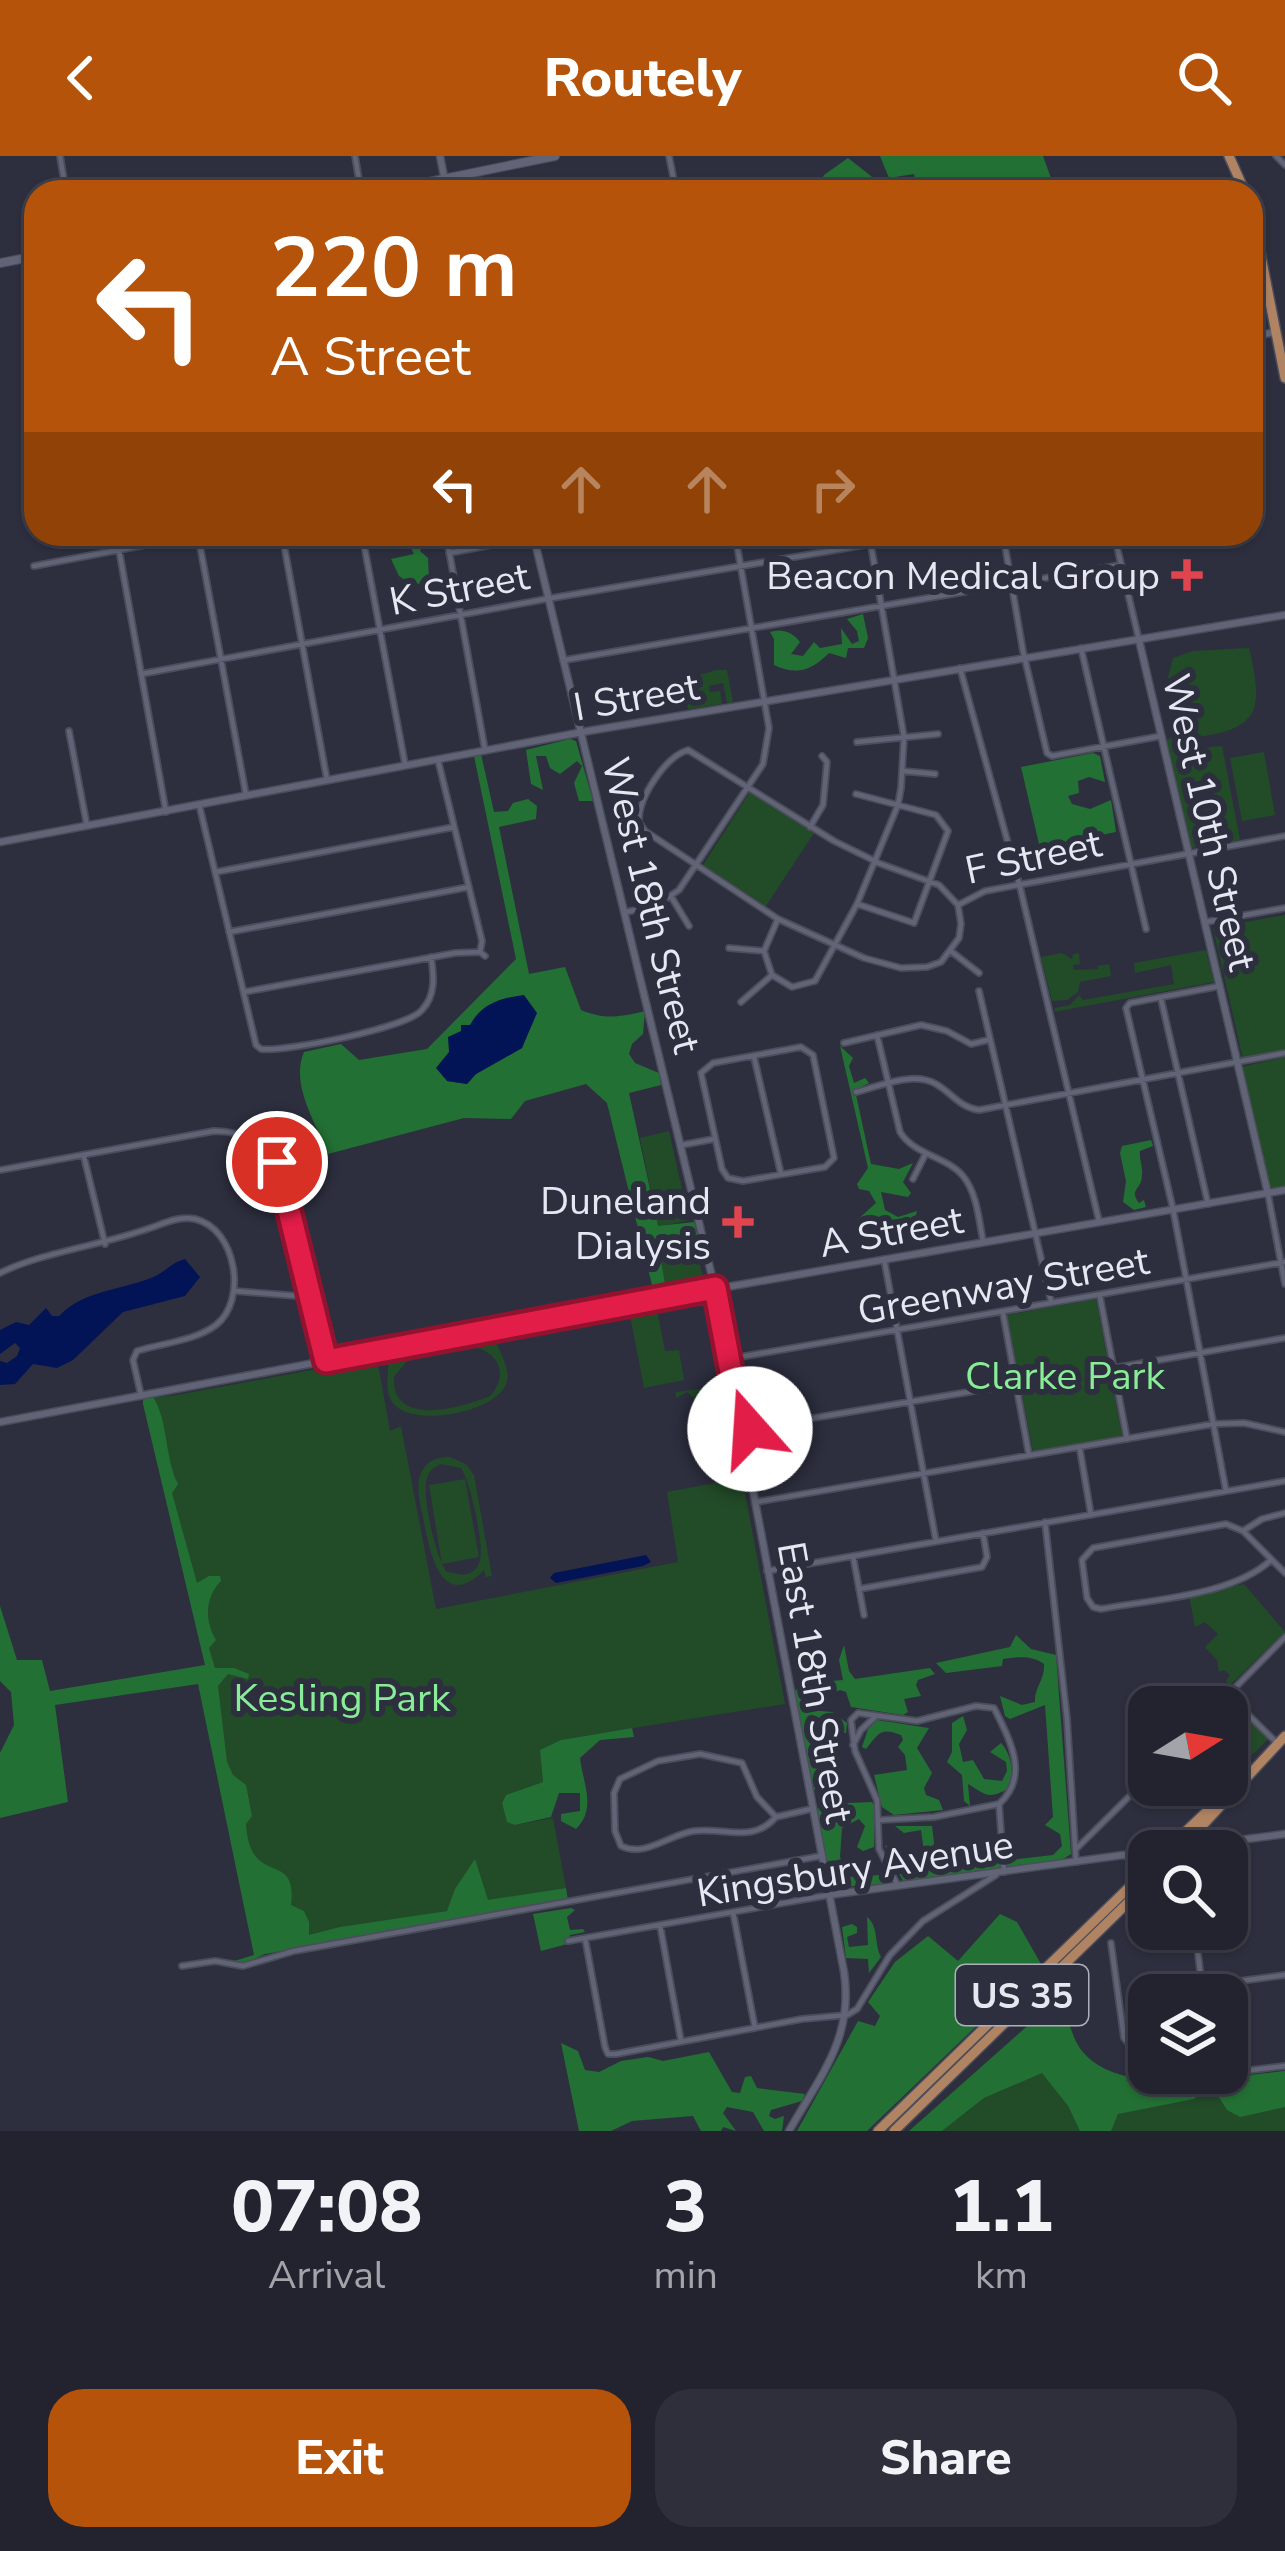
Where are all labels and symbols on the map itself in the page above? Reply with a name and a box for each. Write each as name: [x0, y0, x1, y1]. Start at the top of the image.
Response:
street label: K Street: [385, 550, 534, 629]
place label: Beacon Medical Group: [766, 550, 1160, 603]
marker: Beacon Medical Group: [1171, 559, 1203, 591]
street label: I Street: [569, 660, 703, 735]
street label: West 10th Street: [1149, 669, 1268, 976]
street label: West 18th Street: [588, 752, 713, 1059]
street label: F Street: [960, 817, 1107, 898]
pin: [226, 1111, 328, 1213]
place label: Duneland Dialysis: [540, 1175, 711, 1273]
street label: A Street: [815, 1194, 968, 1271]
marker: Duneland Dialysis: [722, 1206, 754, 1238]
street label: Greenway Street: [853, 1235, 1153, 1338]
park label: Clarke Park: [965, 1350, 1166, 1403]
position arrow: [687, 1366, 813, 1492]
street label: East 18th Street: [764, 1538, 865, 1827]
park label: Kesling Park: [234, 1672, 451, 1725]
north arrow: [1128, 1686, 1248, 1806]
street label: Kingsbury Avenue: [693, 1818, 1017, 1921]
road number: US 35: [956, 1965, 1088, 2025]

